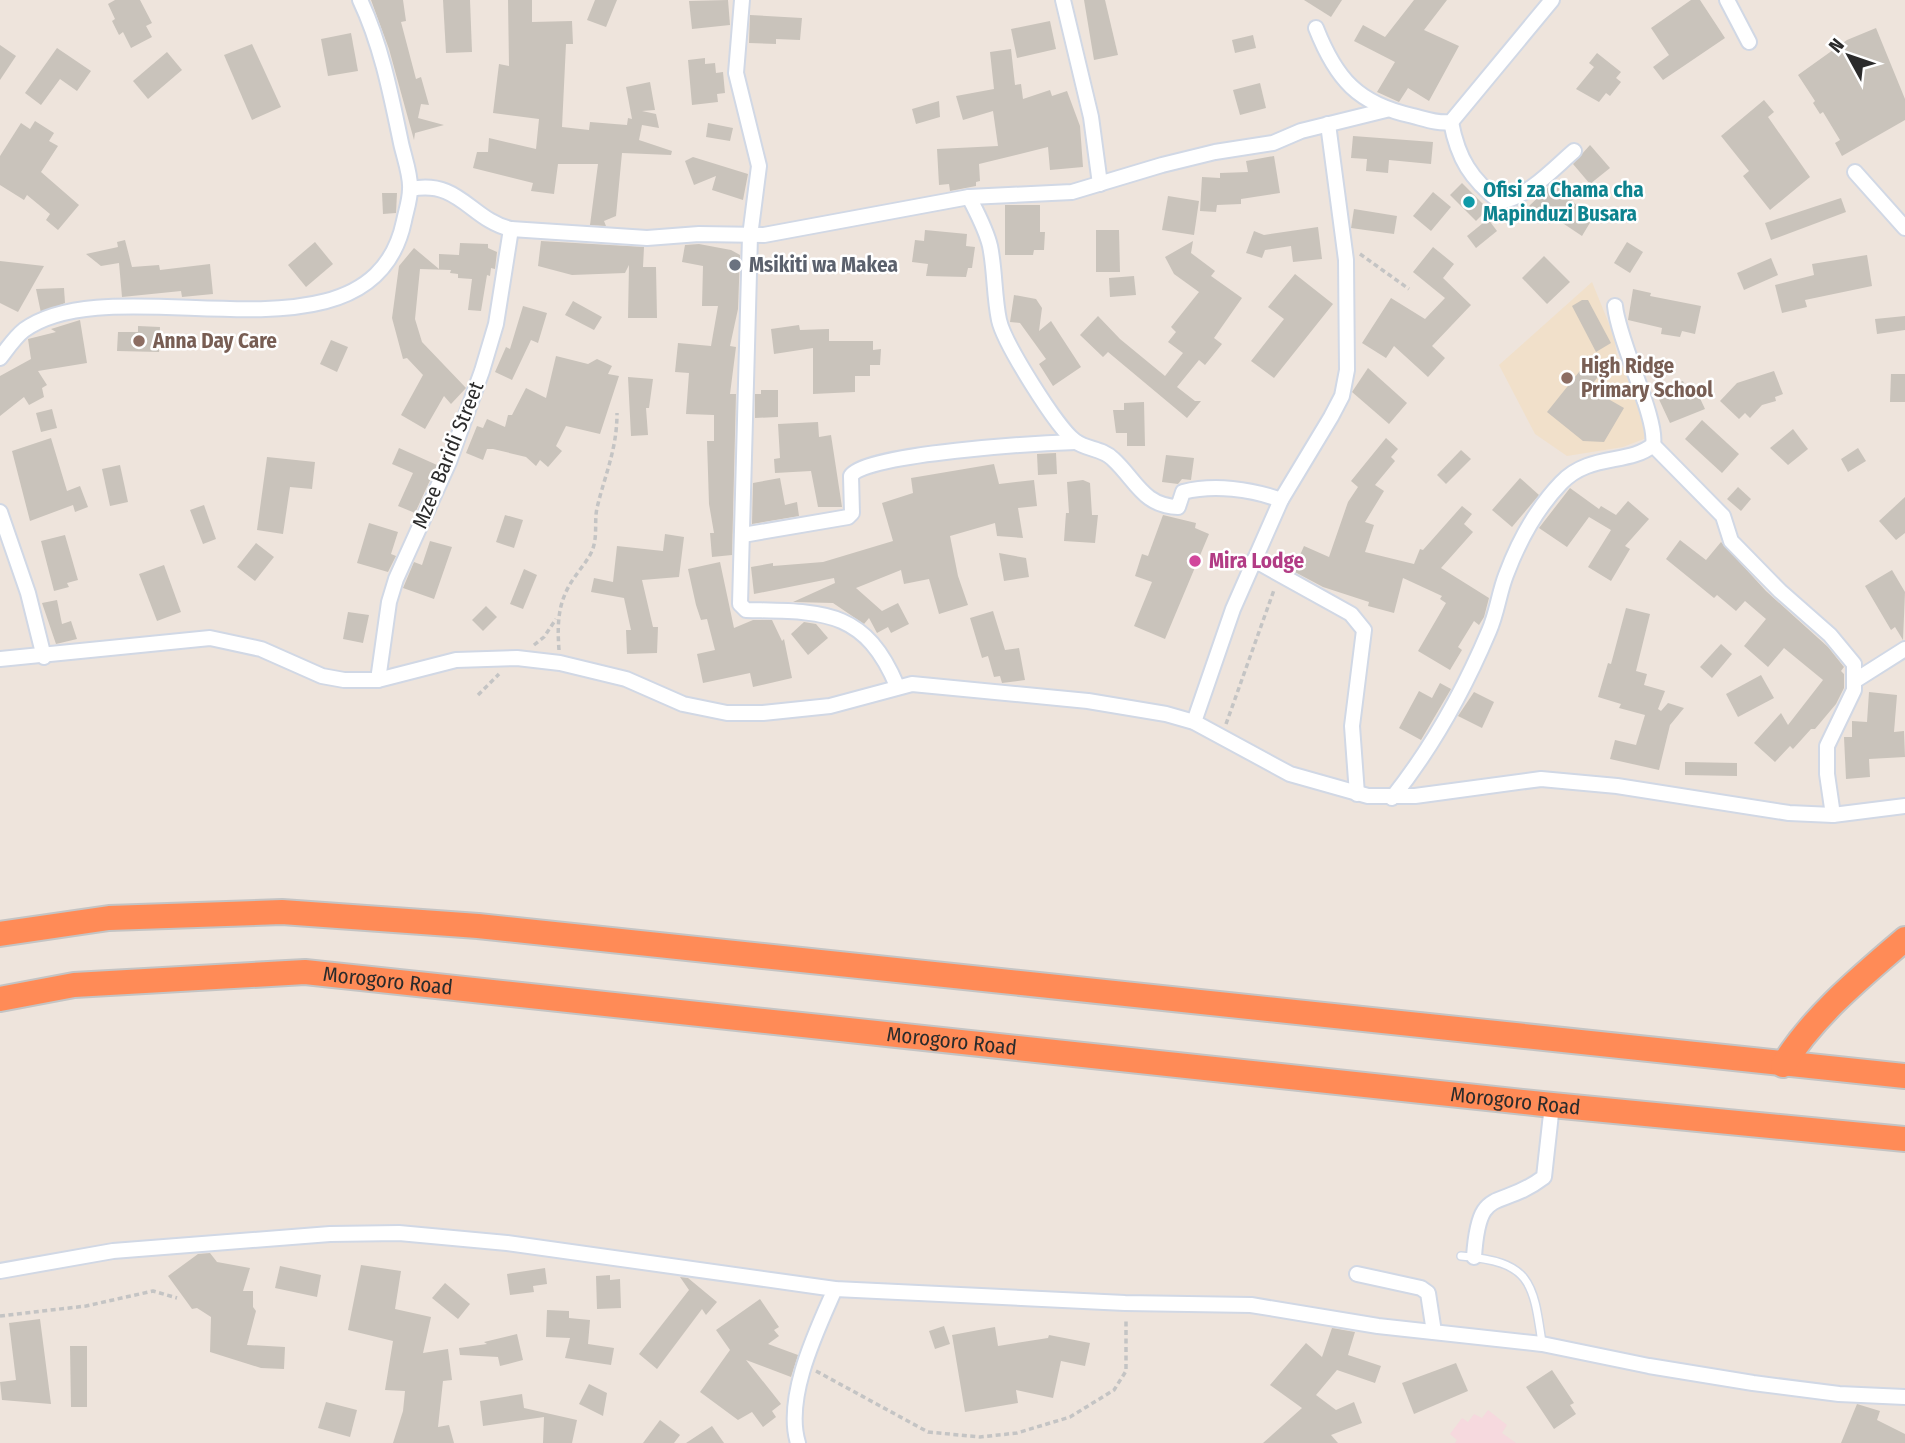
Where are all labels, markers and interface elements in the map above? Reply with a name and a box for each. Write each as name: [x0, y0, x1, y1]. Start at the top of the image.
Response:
north arrow: [1814, 21, 1884, 91]
text: N: [1824, 34, 1849, 57]
place label: Ofisi za Chama cha Mapinduzi Busara: [1483, 177, 1644, 227]
marker: Ofisi za Chama cha Mapinduzi Busara: [1461, 194, 1477, 210]
place label: Msikiti wa Makea: [749, 252, 898, 278]
marker: Msikiti wa Makea: [727, 257, 743, 273]
place label: Anna Day Care: [152, 328, 277, 354]
marker: Anna Day Care: [131, 333, 147, 349]
place label: High Ridge Primary School: [1581, 353, 1713, 403]
marker: High Ridge Primary School: [1559, 370, 1575, 386]
street label: Mzee Baridi Street: [407, 378, 489, 532]
place label: Mira Lodge: [1209, 548, 1304, 574]
marker: Mira Lodge: [1187, 553, 1203, 569]
street label: Morogoro Road: [322, 961, 454, 1001]
street label: Morogoro Road: [885, 1021, 1018, 1061]
street label: Morogoro Road: [1449, 1081, 1582, 1121]

